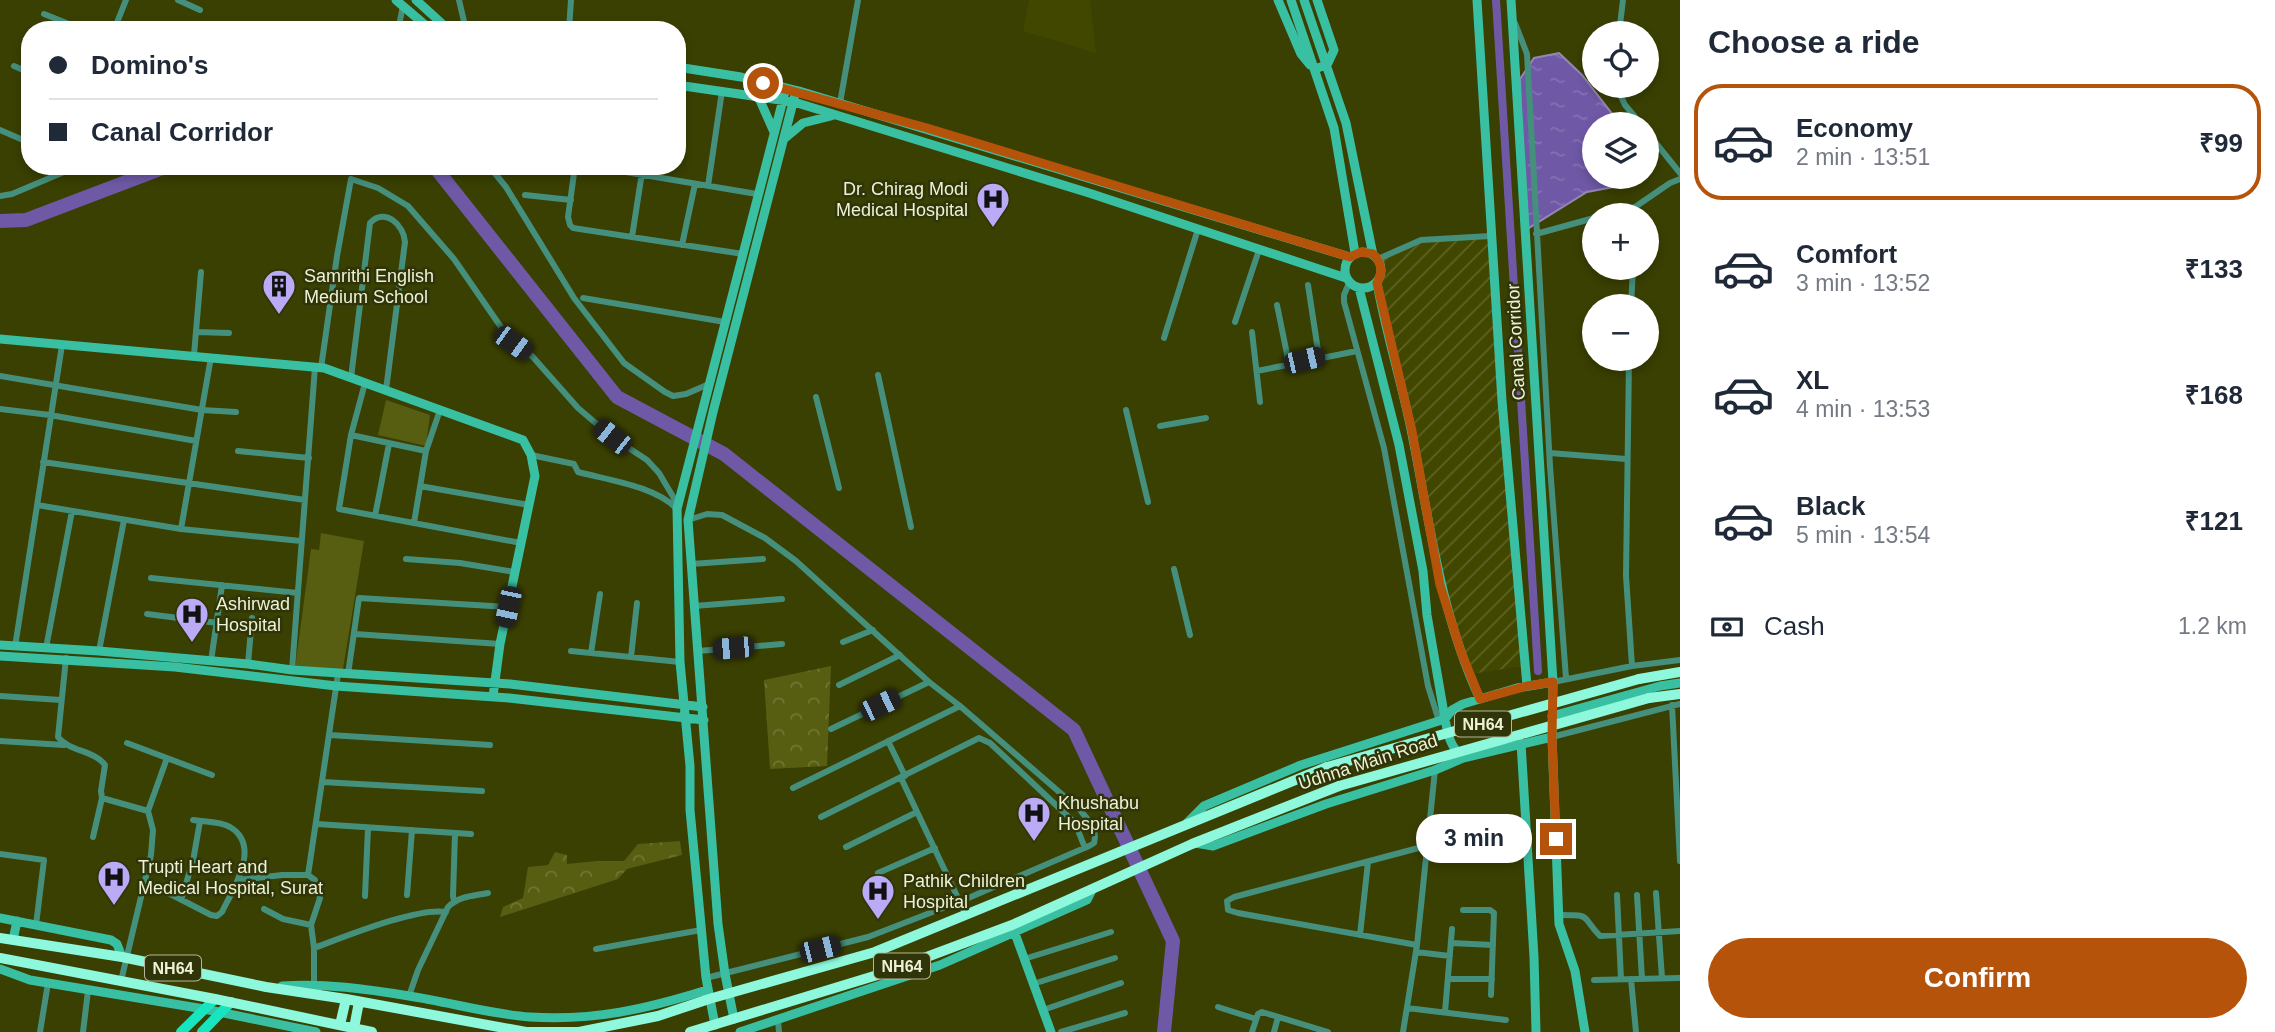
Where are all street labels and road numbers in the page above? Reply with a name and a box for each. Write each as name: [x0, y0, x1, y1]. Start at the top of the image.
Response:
street label: Canal Corridor: [1503, 283, 1529, 401]
road number: NH64: [1455, 712, 1511, 736]
street label: Udhna Main Road: [1296, 730, 1440, 794]
road number: NH64: [874, 954, 930, 978]
road number: NH64: [145, 956, 201, 980]

